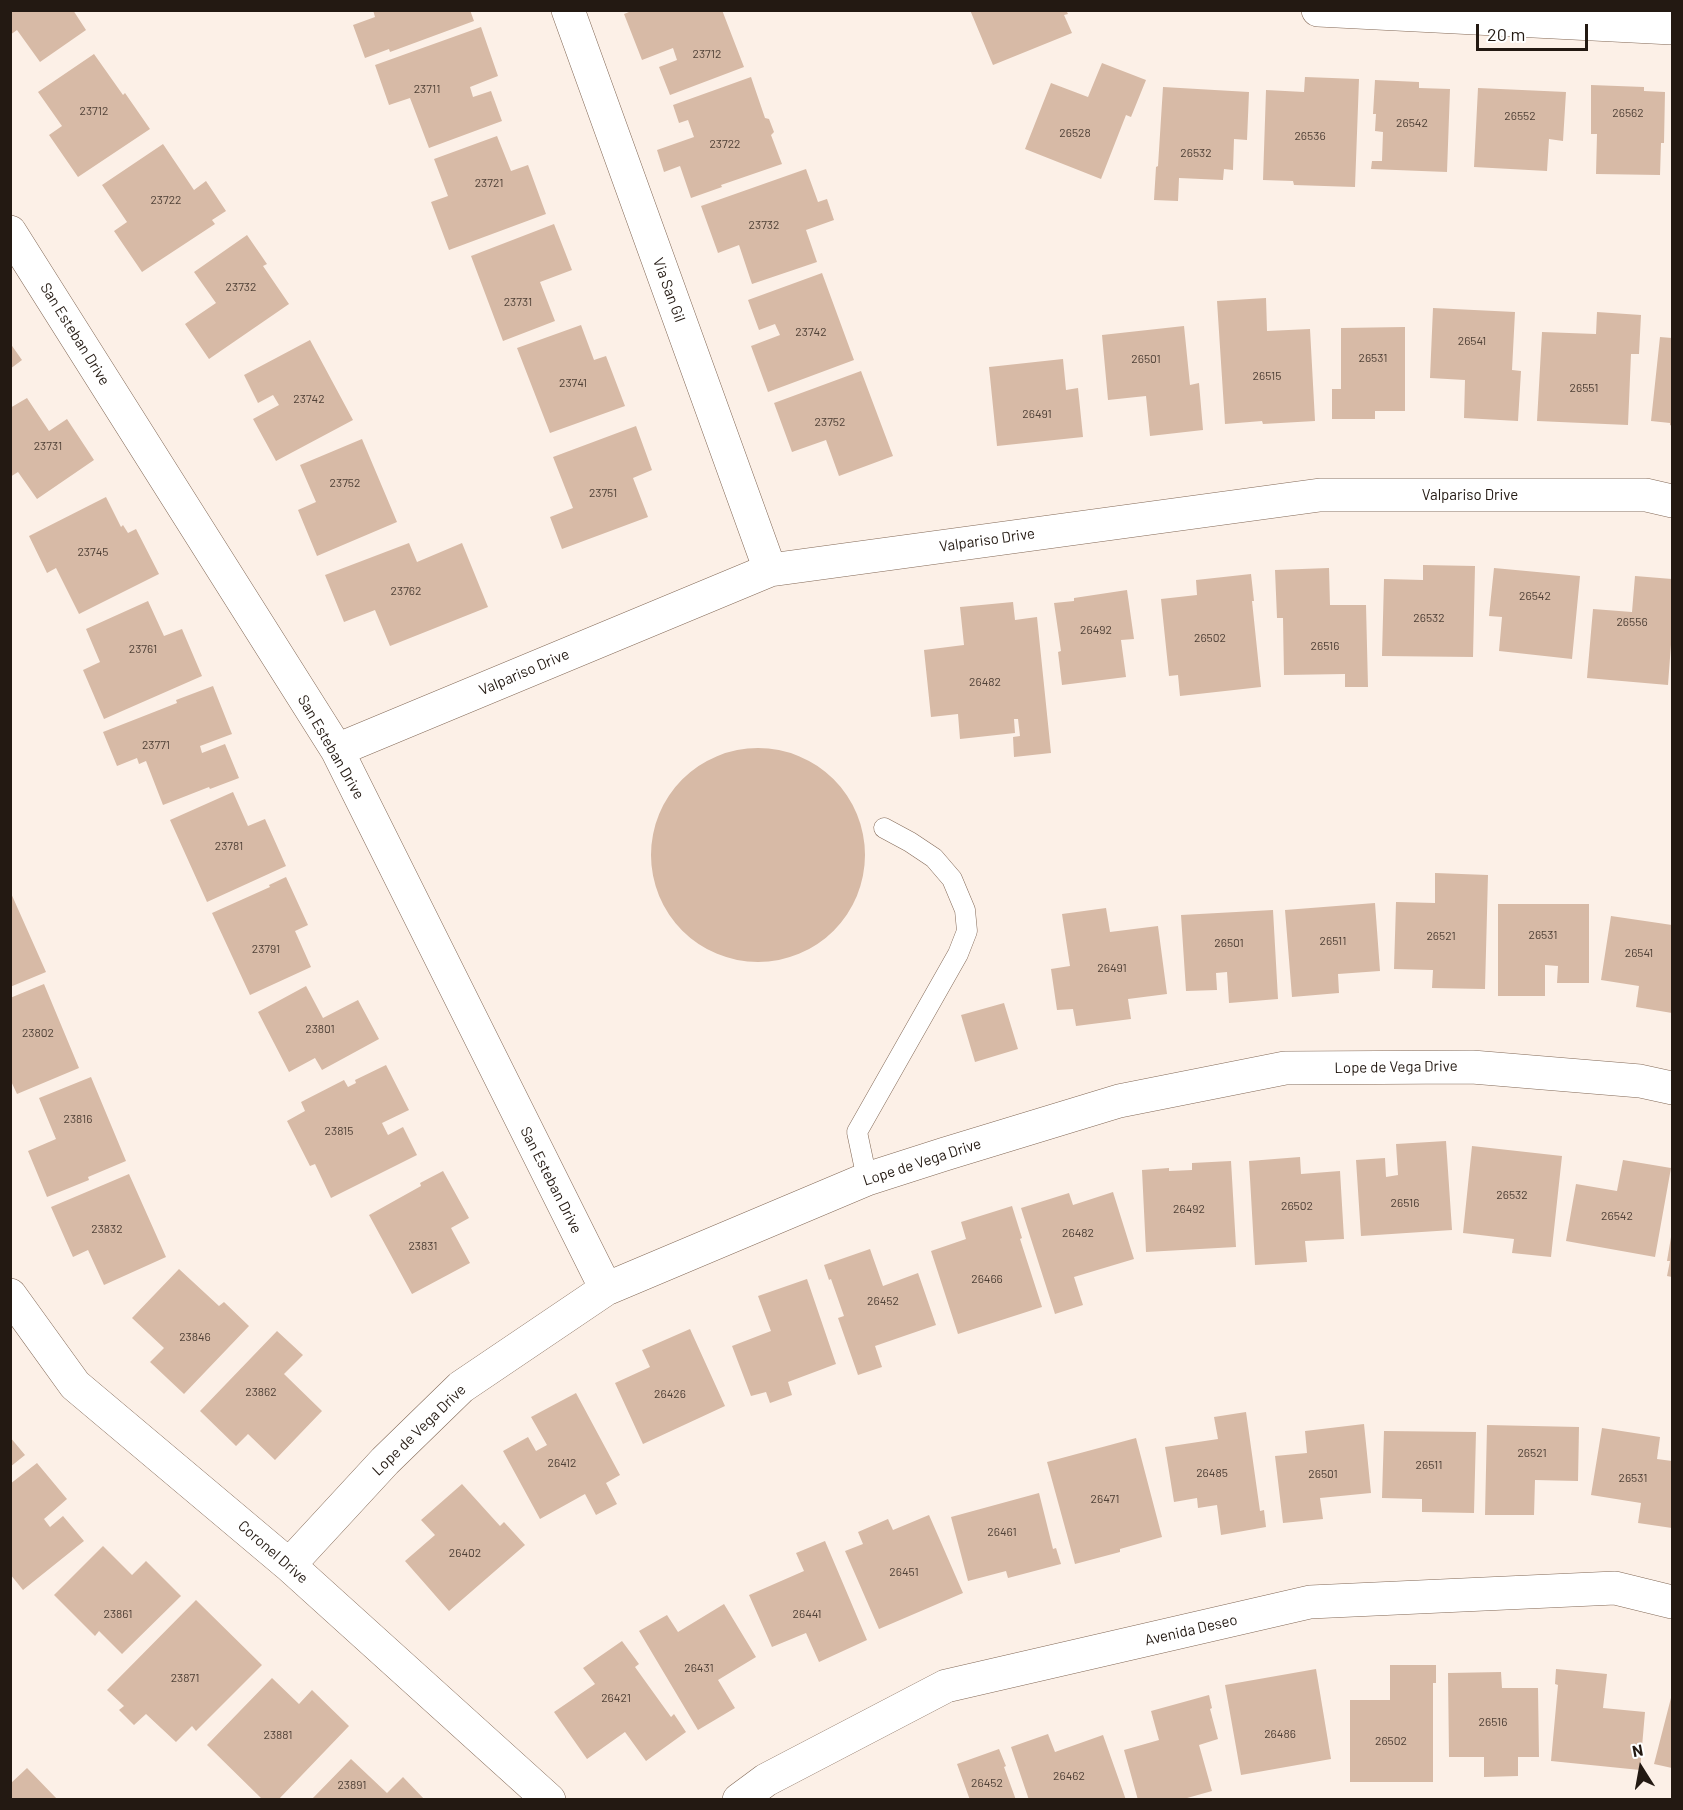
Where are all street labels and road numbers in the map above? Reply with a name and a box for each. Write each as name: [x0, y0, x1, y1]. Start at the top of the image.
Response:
street label: Via San Gil: [649, 255, 689, 325]
street label: San Esteban Drive: [36, 279, 114, 389]
street label: Valpariso Drive: [1422, 486, 1518, 504]
street label: Valpariso Drive: [938, 524, 1036, 556]
street label: Valpariso Drive: [476, 645, 572, 699]
street label: San Esteban Drive: [294, 692, 368, 802]
street label: Lope de Vega Drive: [1334, 1057, 1458, 1077]
street label: San Esteban Drive: [516, 1124, 586, 1236]
street label: Lope de Vega Drive: [861, 1134, 983, 1190]
street label: Lope de Vega Drive: [368, 1381, 470, 1479]
street label: Coronel Drive: [234, 1517, 312, 1587]
street label: Avenida Deseo: [1143, 1611, 1239, 1649]

